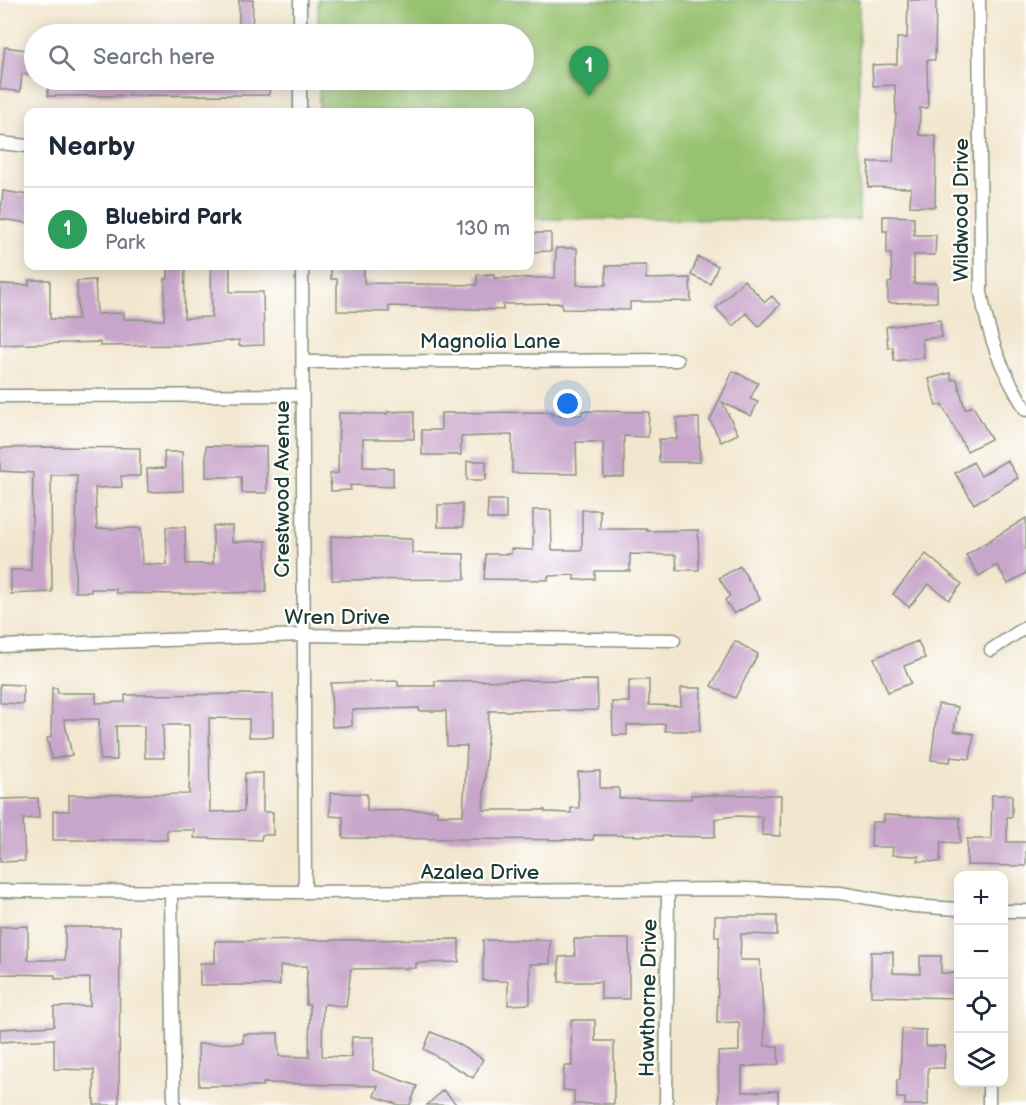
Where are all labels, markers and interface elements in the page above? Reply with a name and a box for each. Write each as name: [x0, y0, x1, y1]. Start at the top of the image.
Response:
search box: [24, 24, 534, 90]
icon: search: [45, 41, 78, 74]
text: Search here: [93, 44, 215, 71]
pin: 1: [570, 46, 608, 96]
text: Nearby: [48, 132, 135, 163]
street label: Wildwood Drive: [949, 138, 974, 282]
text: Bluebird Park: [105, 204, 242, 231]
text: 1: [63, 217, 72, 241]
text: 130 m: [456, 217, 510, 241]
text: Park: [105, 231, 145, 255]
street label: Magnolia Lane: [420, 329, 560, 354]
your location: [553, 389, 582, 418]
street label: Crestwood Avenue: [270, 400, 295, 578]
street label: Wren Drive: [284, 605, 390, 630]
street label: Azalea Drive: [421, 860, 539, 885]
map controls: [954, 871, 1008, 1087]
button: +: [954, 871, 1008, 925]
street label: Hawthorne Drive: [635, 919, 662, 1077]
button: −: [954, 925, 1008, 979]
button: locate: [954, 979, 1008, 1033]
button: layers: [954, 1033, 1008, 1087]

